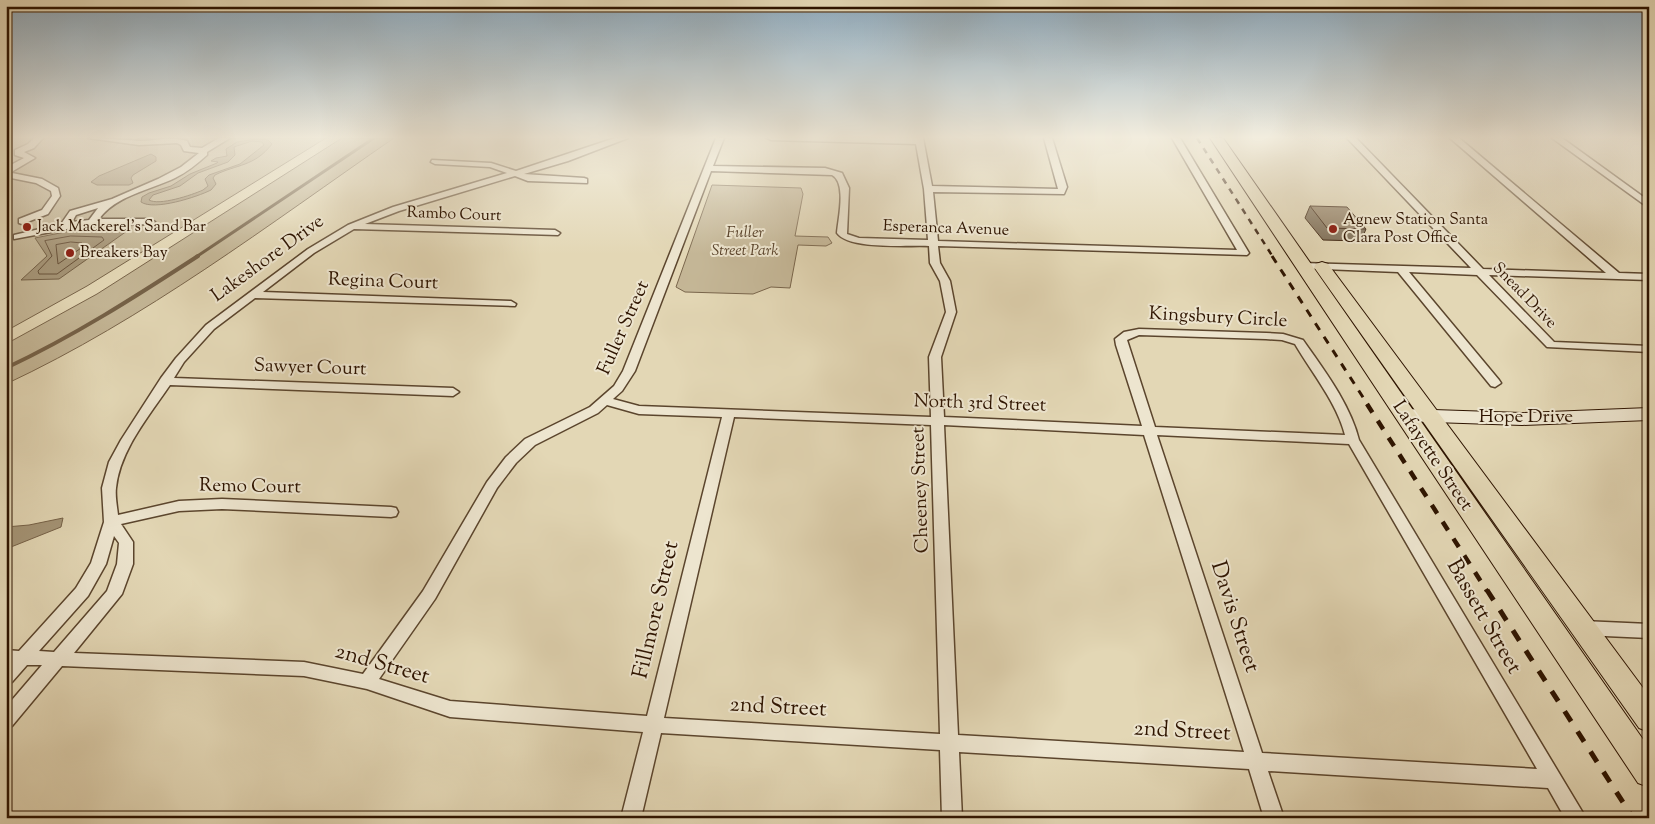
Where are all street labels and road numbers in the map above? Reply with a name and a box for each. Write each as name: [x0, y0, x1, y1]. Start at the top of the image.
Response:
street label: Rambo Court: [406, 202, 502, 228]
street label: Lakeshore Drive: [206, 209, 330, 309]
street label: Esperanca Avenue: [882, 215, 1010, 243]
street label: Snead Drive: [1486, 258, 1562, 334]
street label: Regina Court: [327, 267, 439, 297]
street label: Fuller Street: [591, 276, 657, 379]
street label: Kingsbury Circle: [1148, 301, 1288, 335]
street label: Sawyer Court: [253, 353, 367, 383]
street label: North 3rd Street: [913, 388, 1047, 420]
street label: Lafayette Street: [1385, 395, 1479, 517]
street label: Hope Drive: [1479, 404, 1573, 431]
street label: Cheeney Street: [905, 426, 937, 554]
street label: Remo Court: [199, 473, 302, 501]
street label: Fillmore Street: [626, 538, 688, 682]
street label: Bassett Street: [1437, 554, 1529, 681]
street label: Davis Street: [1201, 557, 1267, 677]
street label: 2nd Street: [331, 636, 433, 694]
street label: 2nd Street: [729, 689, 828, 727]
street label: 2nd Street: [1133, 713, 1232, 751]

